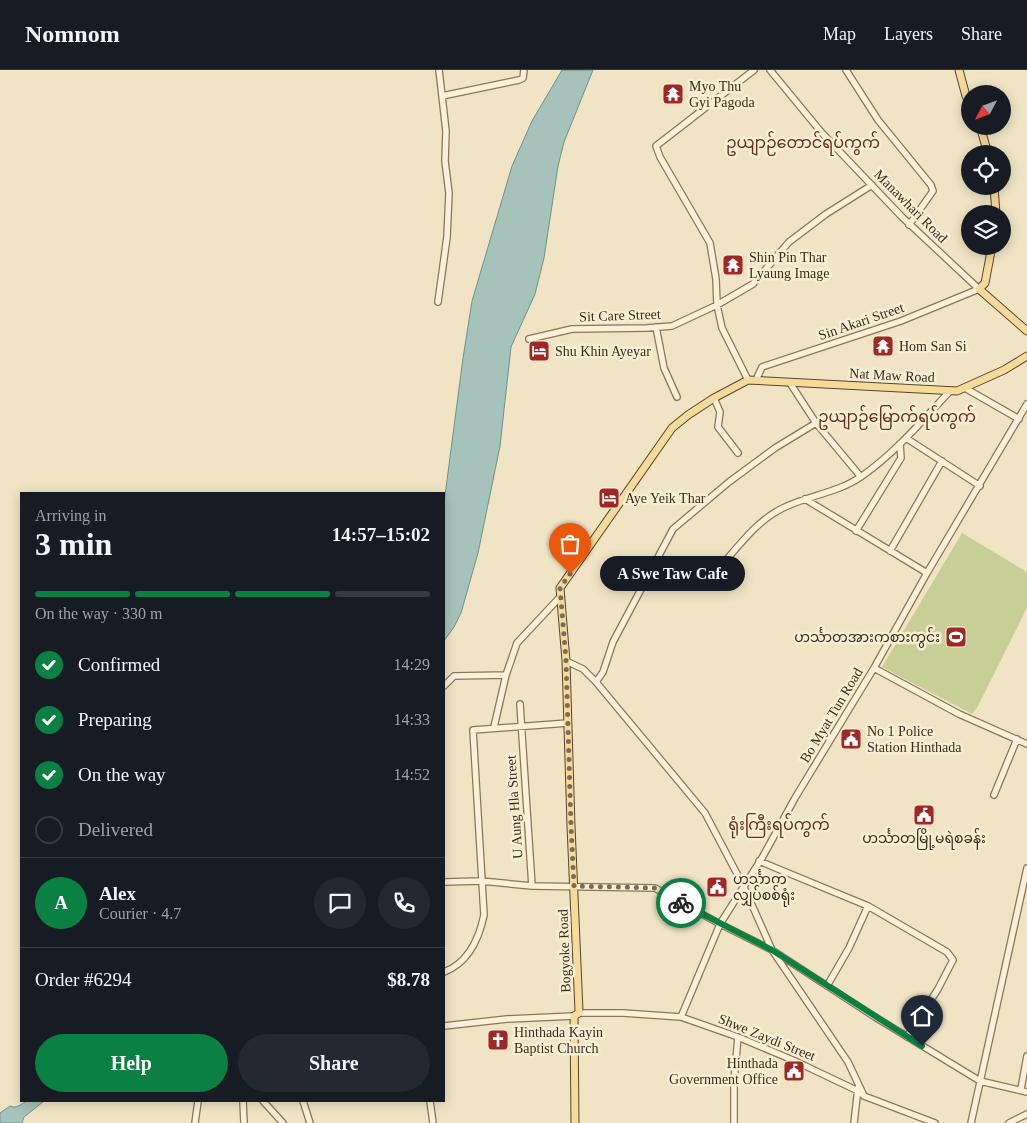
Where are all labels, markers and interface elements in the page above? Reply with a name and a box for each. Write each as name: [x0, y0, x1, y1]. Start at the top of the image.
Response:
text: Nomnom: [25, 21, 120, 47]
text: Map: [823, 24, 856, 44]
text: Layers: [884, 24, 933, 44]
text: Share: [961, 24, 1002, 44]
place label: Myo Thu Gyi Pagoda: [689, 79, 756, 110]
temple icon: Myo Thu Gyi Pagoda: [661, 82, 685, 106]
north arrow: [961, 85, 1011, 135]
map controls: [961, 85, 1011, 255]
district label: ဥယျာဉ်တောင်ရပ်ကွက်: [726, 131, 880, 156]
button: locate: [961, 145, 1011, 195]
street label: Manawhari Road: [871, 167, 950, 246]
button: layers: [961, 205, 1011, 255]
place label: Shin Pin Thar Lyaung Image: [749, 250, 829, 281]
temple icon: Shin Pin Thar Lyaung Image: [721, 253, 745, 277]
street label: Sin Akari Street: [816, 300, 906, 343]
street label: Sit Care Street: [579, 307, 661, 324]
temple icon: Hom San Si: [871, 334, 895, 358]
hotel icon: Shu Khin Ayeyar: [527, 339, 551, 363]
place label: Hom San Si: [899, 339, 967, 354]
place label: Shu Khin Ayeyar: [555, 344, 651, 359]
street label: Nat Maw Road: [849, 366, 935, 385]
district label: ဥယျာဉ်မြောက်ရပ်ကွက်: [818, 405, 976, 430]
hotel icon: Aye Yeik Thar: [597, 486, 621, 510]
place label: Aye Yeik Thar: [625, 491, 706, 506]
text: Arriving in: [35, 507, 107, 524]
pin: [549, 523, 591, 574]
text: 14:57–15:02: [332, 524, 430, 545]
text: 3 min: [35, 526, 112, 562]
icon: bag: [556, 530, 584, 558]
callout: A Swe Taw Cafe: [600, 556, 745, 592]
text: A Swe Taw Cafe: [617, 565, 728, 582]
text: On the way · 330 m: [35, 605, 163, 622]
sports icon: ဟင်္သာတအားကစားကွင်း: [944, 625, 968, 649]
place label: ဟင်္သာတအားကစားကွင်း: [794, 627, 940, 648]
icon: check: [35, 651, 63, 679]
text: Confirmed: [78, 654, 160, 675]
text: 14:29: [394, 656, 430, 673]
street label: Bo Myat Tun Road: [797, 665, 866, 765]
icon: check: [35, 706, 63, 734]
text: Preparing: [78, 709, 152, 730]
text: 14:33: [394, 711, 430, 728]
place label: No 1 Police Station Hinthada: [867, 724, 962, 755]
public building icon: No 1 Police Station Hinthada: [839, 727, 863, 751]
street label: U Aung Hla Street: [503, 755, 526, 859]
icon: check: [35, 761, 63, 789]
text: On the way: [78, 764, 166, 785]
text: 14:52: [394, 766, 430, 783]
public building icon: ဟင်္သာတမြို့မရဲစခန်း: [912, 803, 936, 827]
district label: ရုံးကြီးရပ်ကွက်: [728, 813, 830, 839]
text: Delivered: [78, 819, 153, 840]
place label: ဟင်္သာတမြို့မရဲစခန်း: [862, 828, 986, 850]
place label: ဟင်္သာတ လျှပ်စစ်ရုံး: [733, 869, 795, 907]
public building icon: ဟင်္သာတ လျှပ်စစ်ရုံး: [705, 875, 729, 899]
button: chat: [314, 877, 366, 929]
button: phone: [378, 877, 430, 929]
courier: [656, 878, 706, 928]
text: Alex: [99, 883, 136, 904]
icon: bike: [667, 889, 695, 917]
text: A: [54, 892, 68, 913]
text: Courier · 4.7: [99, 905, 181, 922]
street label: Bogyoke Road: [556, 909, 573, 993]
text: Order #6294: [35, 969, 132, 990]
text: $8.78: [387, 969, 430, 990]
pin: [901, 995, 943, 1046]
icon: home: [908, 1002, 936, 1030]
street label: Shwe Zaydi Street: [716, 1011, 818, 1064]
place label: Hinthada Kayin Baptist Church: [514, 1025, 603, 1056]
church icon: Hinthada Kayin Baptist Church: [486, 1028, 510, 1052]
button: Help: [35, 1034, 228, 1092]
button: Share: [238, 1034, 430, 1092]
place label: Hinthada Government Office: [669, 1056, 779, 1087]
public building icon: Hinthada Government Office: [782, 1059, 806, 1083]

